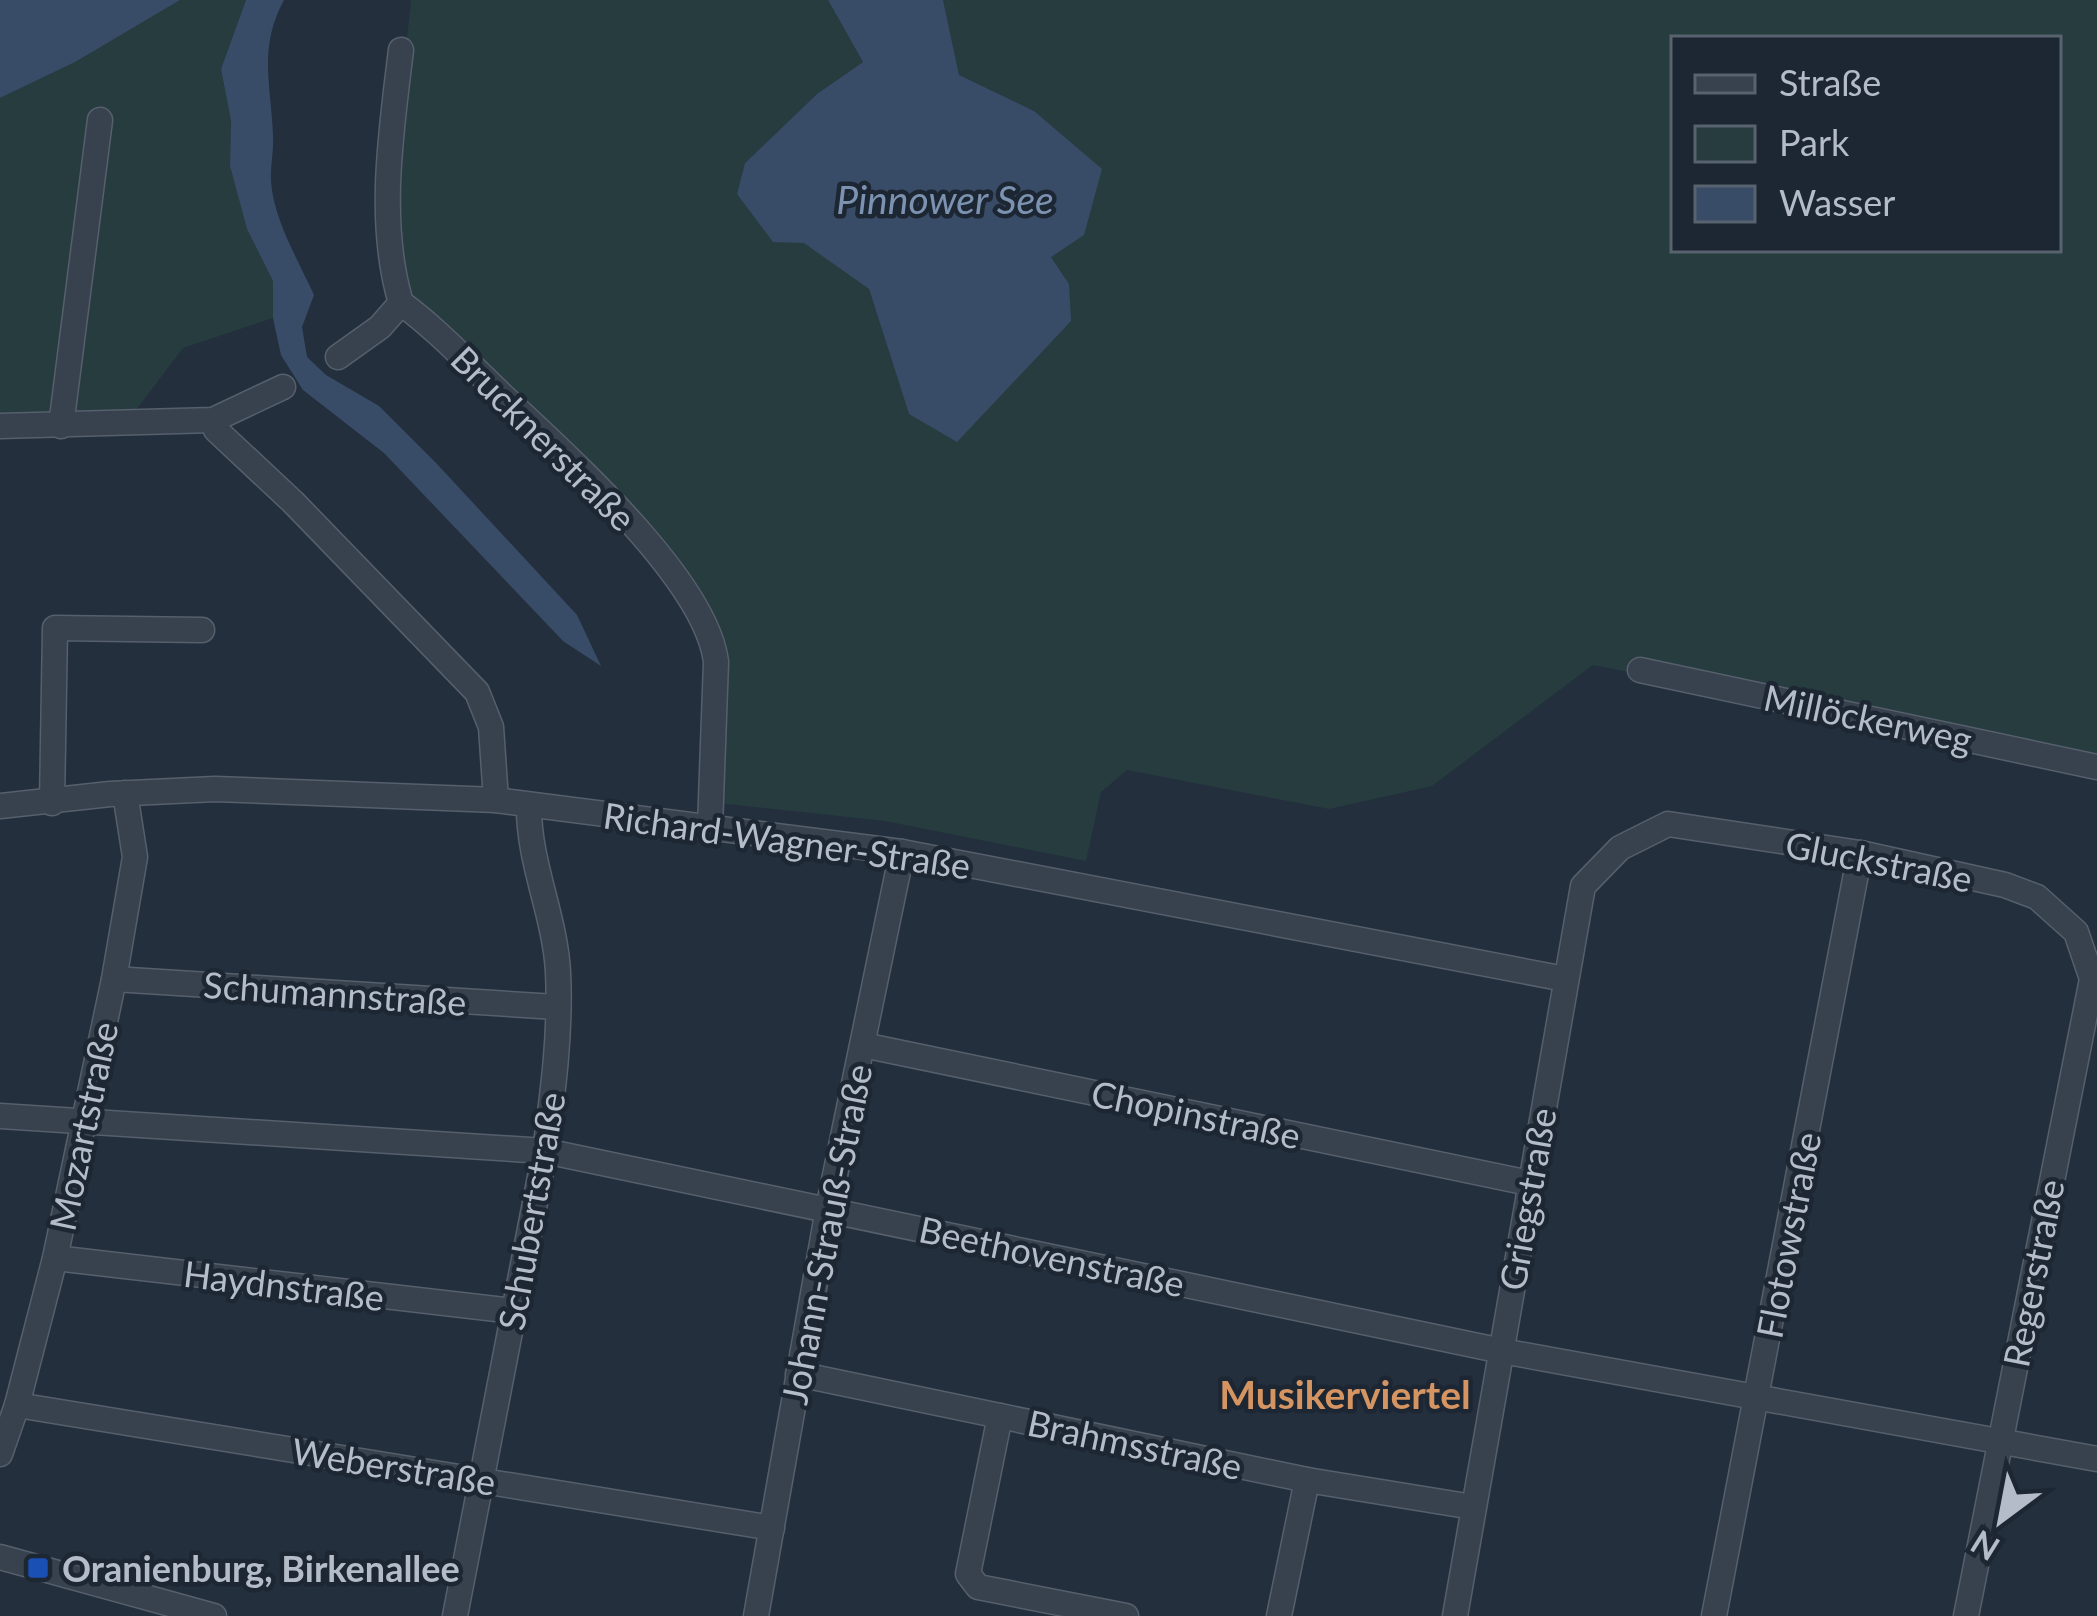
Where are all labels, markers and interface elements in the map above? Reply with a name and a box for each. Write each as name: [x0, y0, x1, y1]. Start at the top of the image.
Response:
legend: [1671, 36, 2061, 252]
text: Straße: [1779, 60, 1881, 104]
text: Park: [1779, 120, 1850, 164]
water label: Pinnower See: [836, 176, 1054, 222]
text: Wasser: [1779, 180, 1895, 224]
street label: Brucknerstraße: [443, 337, 645, 539]
street label: Millöckerweg: [1760, 674, 1976, 762]
street label: Richard-Wagner-Straße: [601, 792, 973, 888]
street label: Gluckstraße: [1782, 821, 1976, 901]
street label: Schumannstraße: [202, 962, 468, 1024]
street label: Mozartstraße: [39, 1018, 127, 1234]
street label: Johann-Strauß-Straße: [771, 1060, 881, 1408]
street label: Chopinstraße: [1087, 1070, 1305, 1158]
street label: Schubertstraße: [488, 1088, 574, 1334]
street label: Griegstraße: [1489, 1104, 1565, 1294]
street label: Flotowstraße: [1746, 1128, 1830, 1342]
street label: Regerstraße: [1993, 1176, 2073, 1370]
street label: Beethovenstraße: [915, 1206, 1189, 1306]
street label: Haydnstraße: [181, 1251, 387, 1319]
district label: Musikerviertel: [1219, 1371, 1471, 1417]
street label: Brahmsstraße: [1024, 1400, 1246, 1488]
street label: Weberstraße: [289, 1428, 499, 1504]
north arrow: [1941, 1460, 2061, 1580]
text: N: [1963, 1523, 2006, 1570]
place label: Oranienburg, Birkenallee: [62, 1546, 460, 1590]
marker: Oranienburg, Birkenallee: [25, 1555, 51, 1581]

